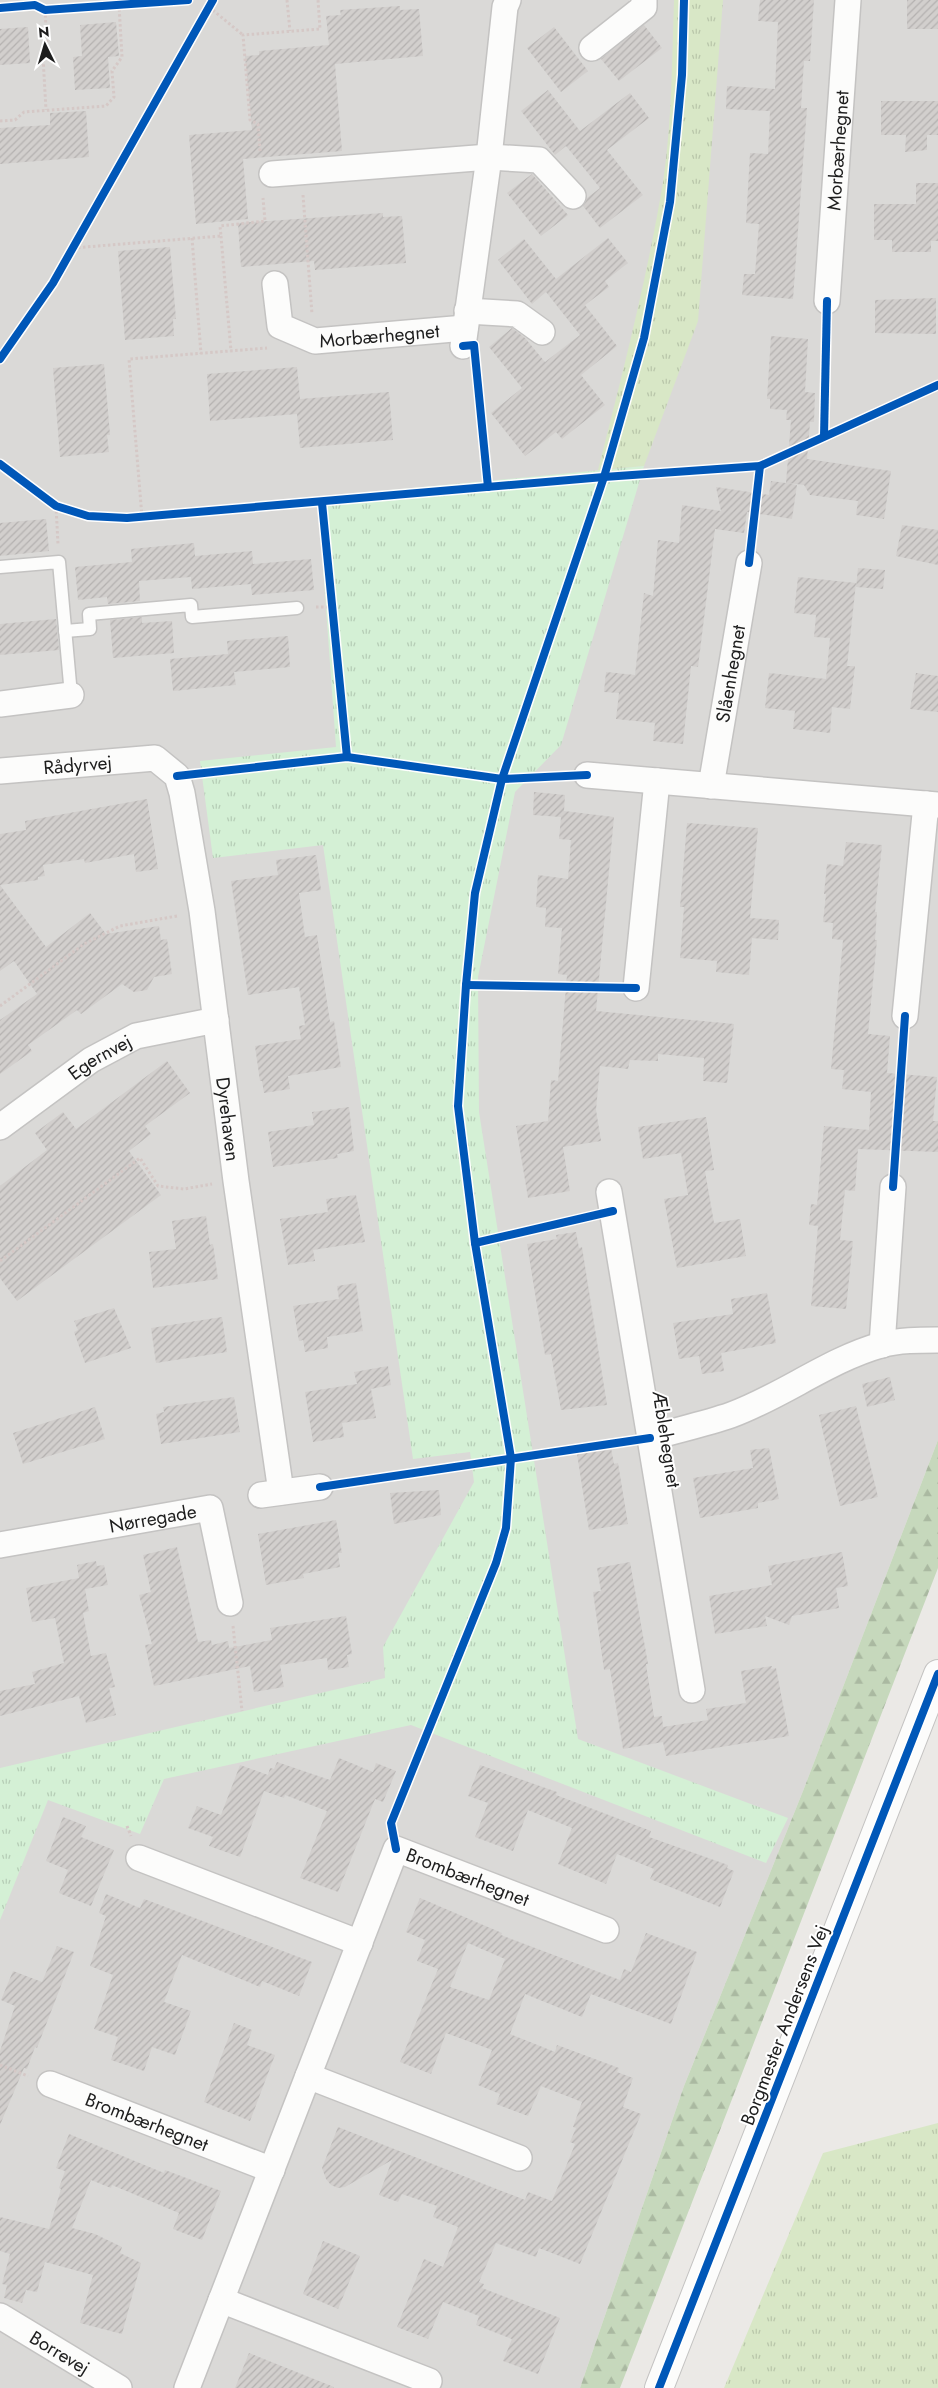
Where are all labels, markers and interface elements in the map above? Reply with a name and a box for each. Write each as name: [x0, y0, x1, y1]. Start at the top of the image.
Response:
north arrow: [20, 20, 70, 70]
text: N: [37, 22, 50, 42]
street label: Morbærhegnet: [820, 89, 856, 211]
street label: Morbærhegnet: [318, 317, 441, 355]
street label: Slåenhegnet: [709, 622, 752, 725]
street label: Rådyrvej: [42, 749, 113, 781]
street label: Egernvej: [62, 1028, 136, 1087]
street label: Dyrehaven: [209, 1075, 246, 1163]
street label: Æblehegnet: [645, 1389, 688, 1490]
street label: Nørregade: [107, 1498, 199, 1540]
street label: Brombærhegnet: [402, 1841, 534, 1913]
street label: Borgmester Andersens Vej: [734, 1921, 835, 2129]
street label: Brombærhegnet: [81, 2086, 213, 2158]
street label: Borrevej: [24, 2324, 95, 2381]

